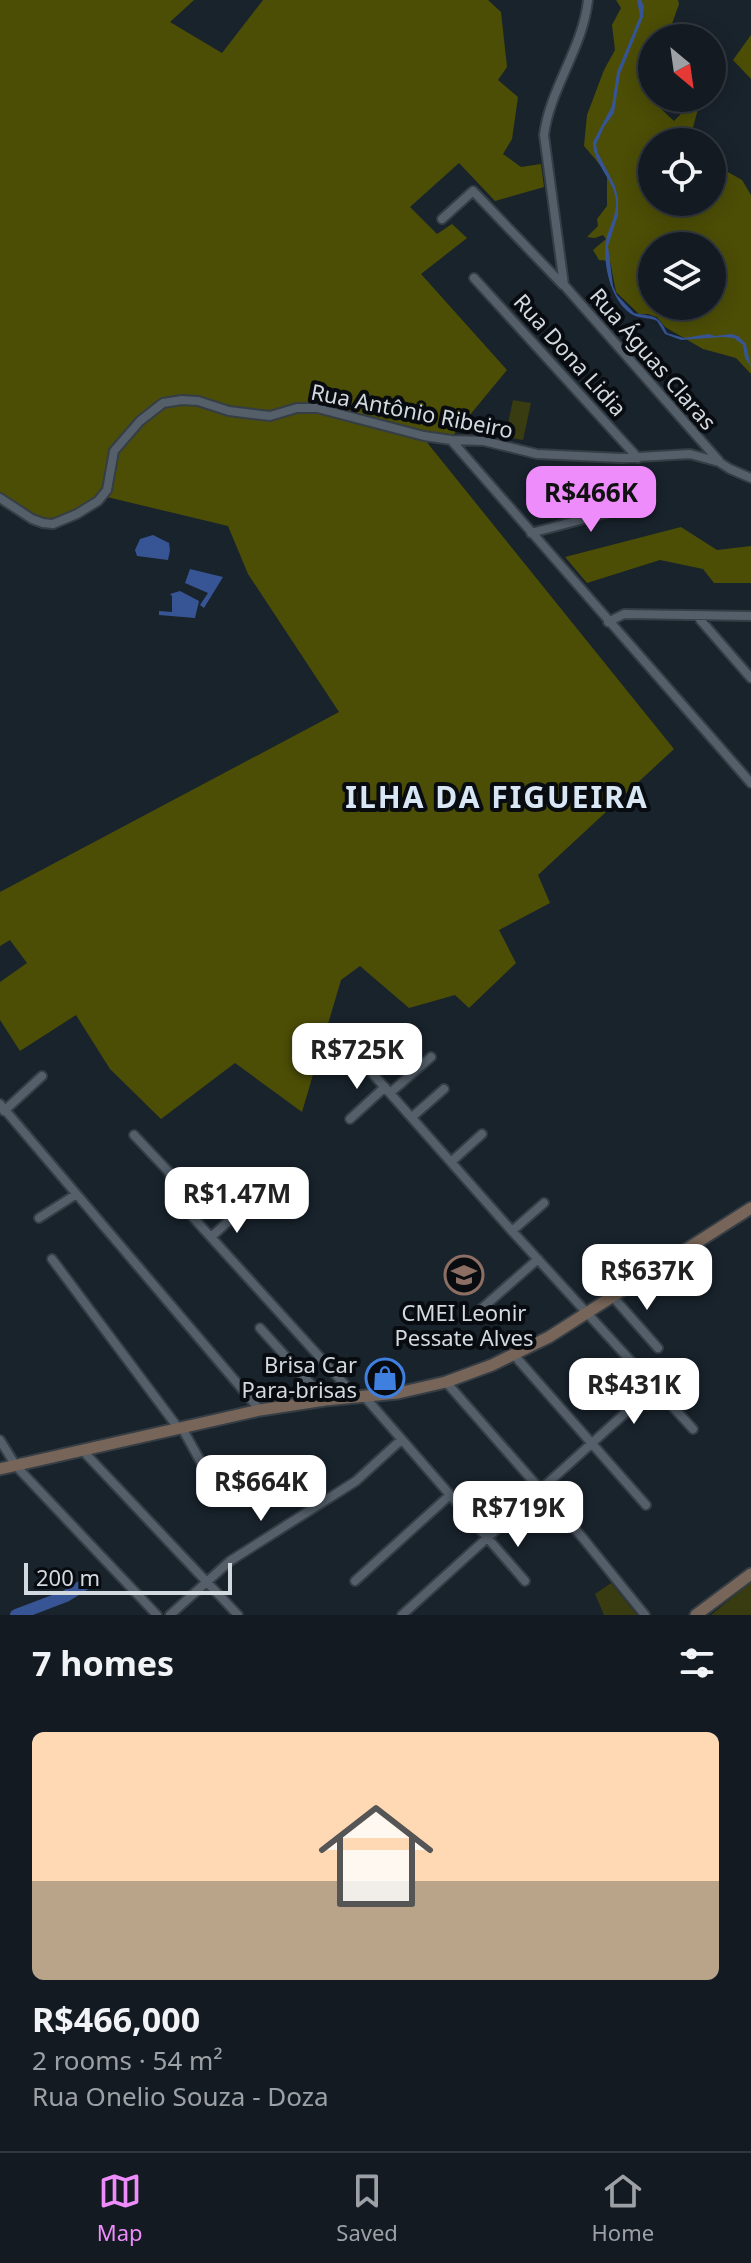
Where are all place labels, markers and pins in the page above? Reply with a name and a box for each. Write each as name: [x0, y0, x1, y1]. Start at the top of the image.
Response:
pin: R$466K: [526, 466, 656, 534]
pin: R$725K: [292, 1023, 422, 1091]
pin: R$1.47M: [163, 1167, 311, 1235]
pin: R$637K: [582, 1244, 712, 1312]
school or university icon: CMEI Leonir Pessate Alves: [443, 1254, 485, 1296]
place label: CMEI Leonir Pessate Alves: [394, 1297, 534, 1352]
place label: Brisa Car Para-brisas: [242, 1349, 357, 1404]
shop icon: Brisa Car Para-brisas: [364, 1357, 406, 1399]
pin: R$431K: [569, 1358, 699, 1426]
pin: R$664K: [196, 1455, 326, 1523]
pin: R$719K: [453, 1481, 583, 1549]

